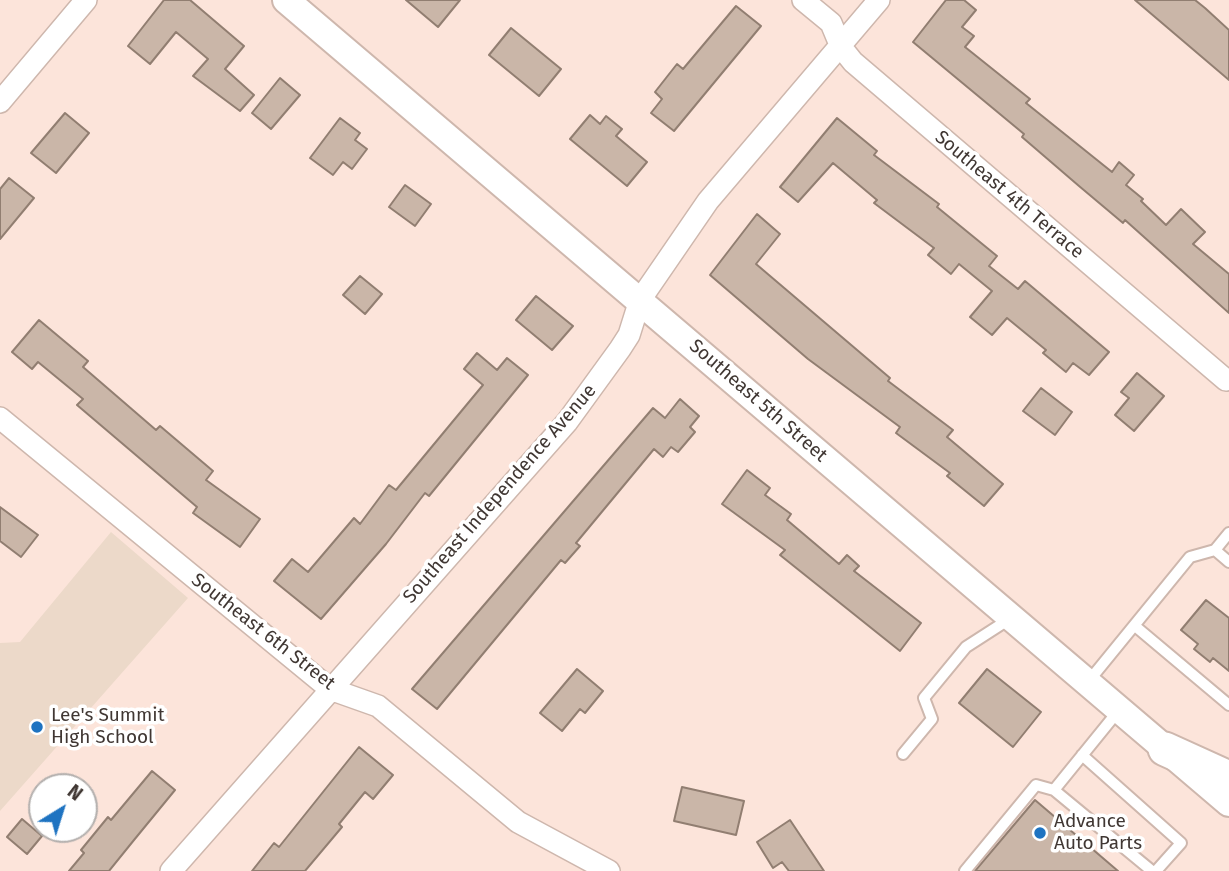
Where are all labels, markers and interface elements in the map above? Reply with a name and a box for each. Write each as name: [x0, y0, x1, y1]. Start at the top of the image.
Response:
street label: Southeast 4th Terrace: [930, 126, 1088, 264]
street label: Southeast 5th Street: [684, 335, 832, 467]
street label: Southeast Independence Avenue: [399, 380, 601, 608]
street label: Southeast 6th Street: [187, 569, 339, 695]
place label: Lee's Summit High School: [51, 705, 165, 749]
marker: Lee's Summit High School: [29, 719, 45, 735]
north arrow: [28, 773, 98, 843]
text: N: [63, 780, 87, 806]
place label: Advance Auto Parts: [1054, 811, 1142, 855]
marker: Advance Auto Parts: [1032, 825, 1048, 841]

